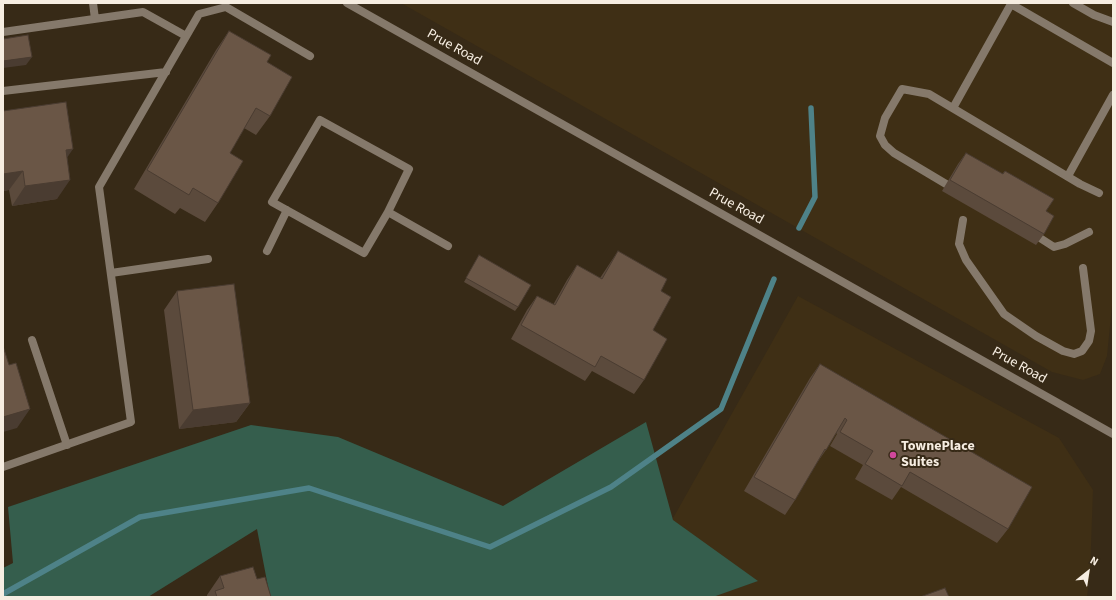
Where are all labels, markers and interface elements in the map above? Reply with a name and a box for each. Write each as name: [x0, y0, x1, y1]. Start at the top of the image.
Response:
street label: Prue Road: [424, 26, 484, 70]
street label: Prue Road: [706, 185, 766, 229]
street label: Prue Road: [989, 344, 1049, 388]
place label: TownePlace Suites: [901, 439, 975, 472]
marker: TownePlace Suites: [888, 450, 898, 460]
north arrow: [1068, 552, 1108, 592]
text: N: [1087, 553, 1101, 569]

